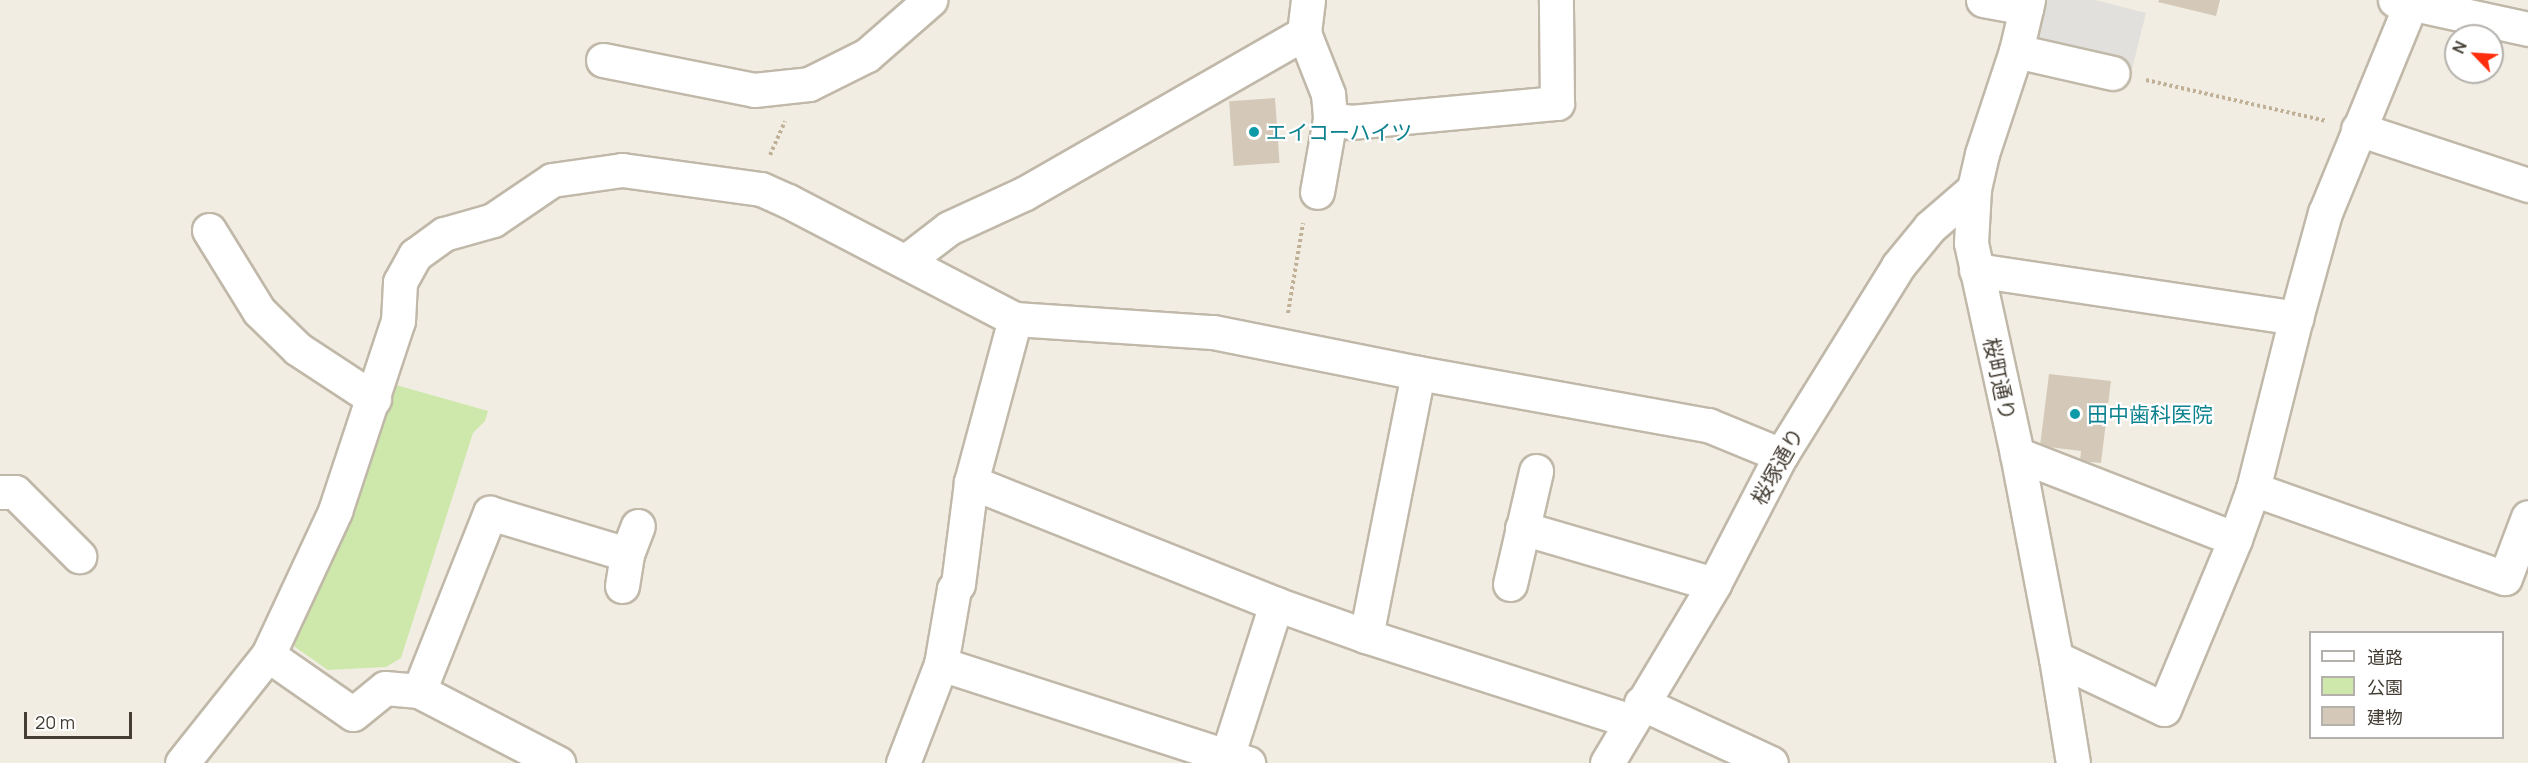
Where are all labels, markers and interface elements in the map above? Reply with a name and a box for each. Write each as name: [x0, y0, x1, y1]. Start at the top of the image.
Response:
north arrow: [2444, 24, 2504, 84]
text: N: [2447, 37, 2472, 57]
place label: エイコーハイツ: [1266, 119, 1413, 145]
marker: エイコーハイツ: [1247, 125, 1261, 139]
street label: 桜町通り: [1979, 335, 2021, 423]
place label: 田中歯科医院: [2087, 401, 2213, 427]
marker: 田中歯科医院: [2068, 407, 2082, 421]
street label: 桜塚通り: [1746, 423, 1808, 509]
legend: [2309, 631, 2504, 739]
text: 道路: [2367, 645, 2403, 669]
text: 公園: [2367, 675, 2403, 699]
scale bar: [27, 700, 135, 738]
text: 建物: [2367, 705, 2403, 729]
text: 20 m: [35, 710, 75, 734]

